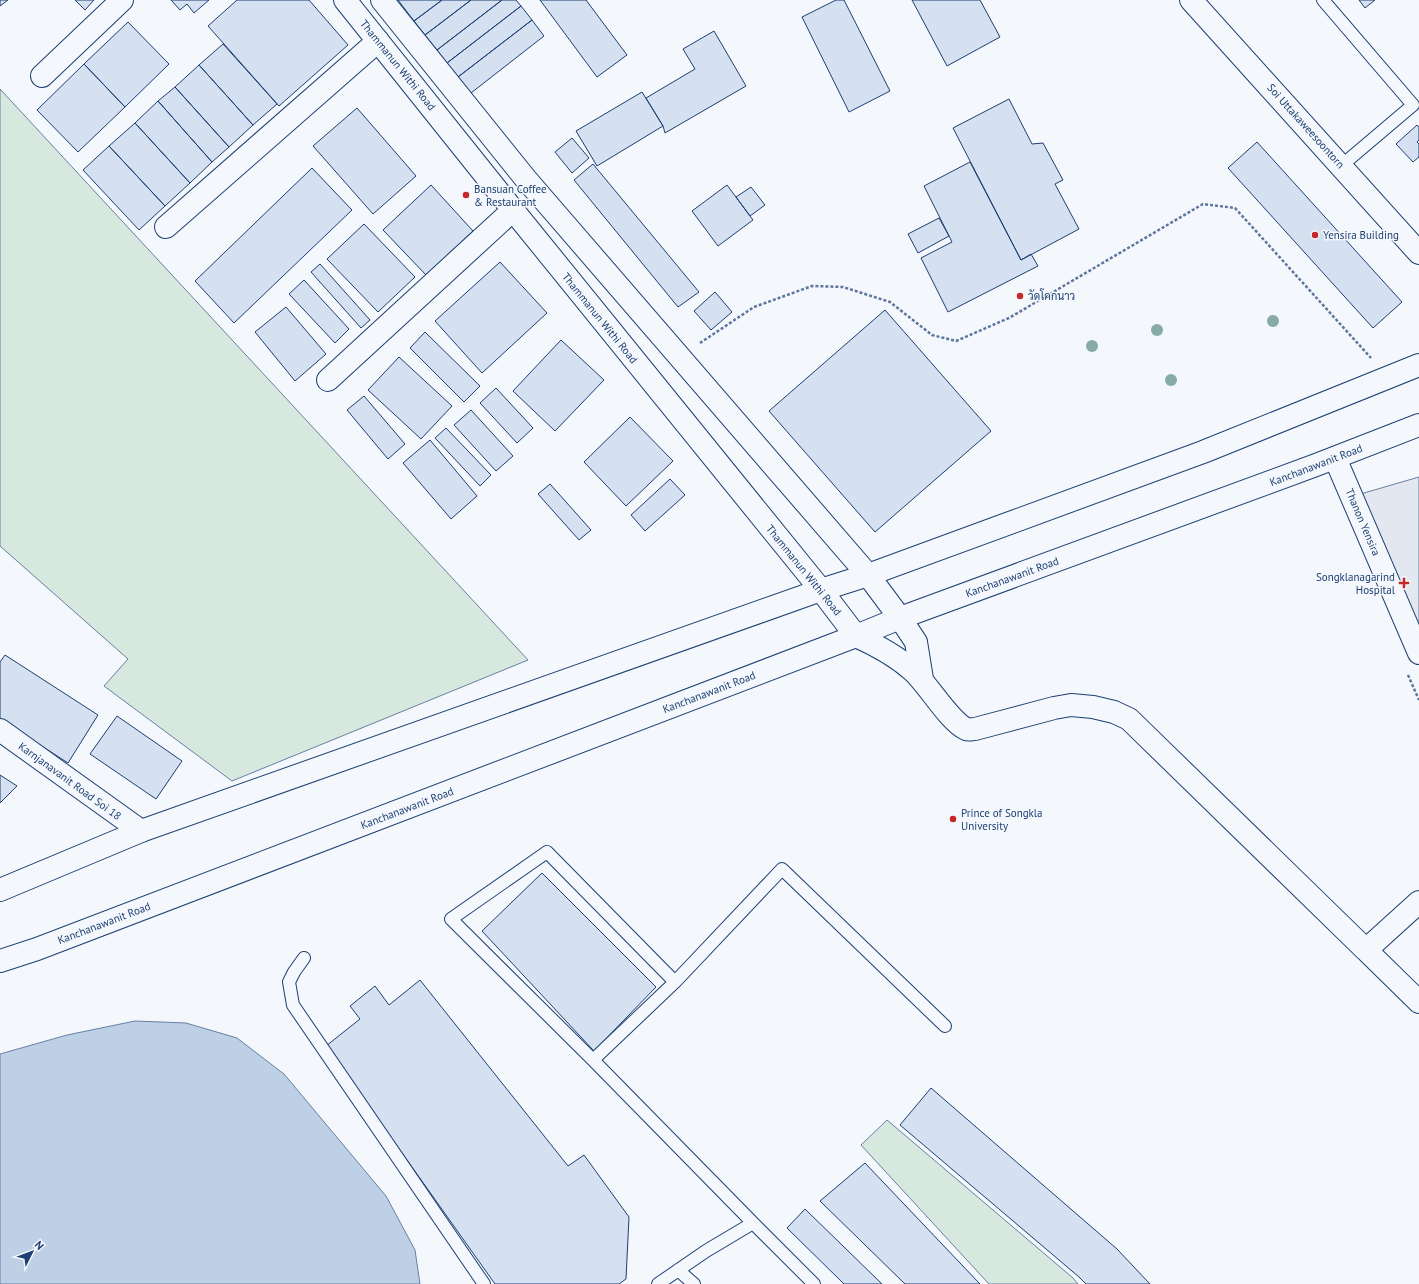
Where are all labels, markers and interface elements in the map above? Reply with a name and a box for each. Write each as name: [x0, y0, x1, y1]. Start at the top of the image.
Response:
street label: Thammanun Withi Road: [357, 17, 439, 113]
street label: Soi Uttakaweesoontorn: [1264, 81, 1348, 171]
place label: Bansuan Coffee & Restaurant: [474, 182, 547, 209]
marker: Bansuan Coffee & Restaurant: [461, 190, 471, 200]
place label: Yensira Building: [1323, 228, 1399, 242]
marker: Yensira Building: [1310, 230, 1320, 240]
street label: Thammanun Withi Road: [559, 270, 641, 366]
place label: วัดโคกนาว: [1028, 288, 1075, 303]
marker: วัดโคกนาว: [1015, 291, 1025, 301]
street label: Kanchanawanit Road: [1268, 441, 1364, 489]
street label: Thanon Yensira: [1343, 486, 1383, 558]
street label: Thammanun Withi Road: [763, 522, 845, 618]
street label: Kanchanawanit Road: [963, 554, 1061, 600]
place label: Songklanagarind Hospital: [1316, 570, 1396, 597]
marker: Songklanagarind Hospital: [1398, 577, 1410, 589]
street label: Kanchanawanit Road: [661, 668, 757, 716]
street label: Karnjanavanit Road Soi 18: [16, 739, 124, 823]
street label: Kanchanawanit Road: [359, 784, 455, 832]
place label: Prince of Songkla University: [961, 806, 1043, 833]
marker: Prince of Songkla University: [948, 814, 958, 824]
street label: Kanchanawanit Road: [56, 899, 152, 947]
north arrow: [12, 1232, 52, 1272]
text: N: [32, 1238, 47, 1253]

